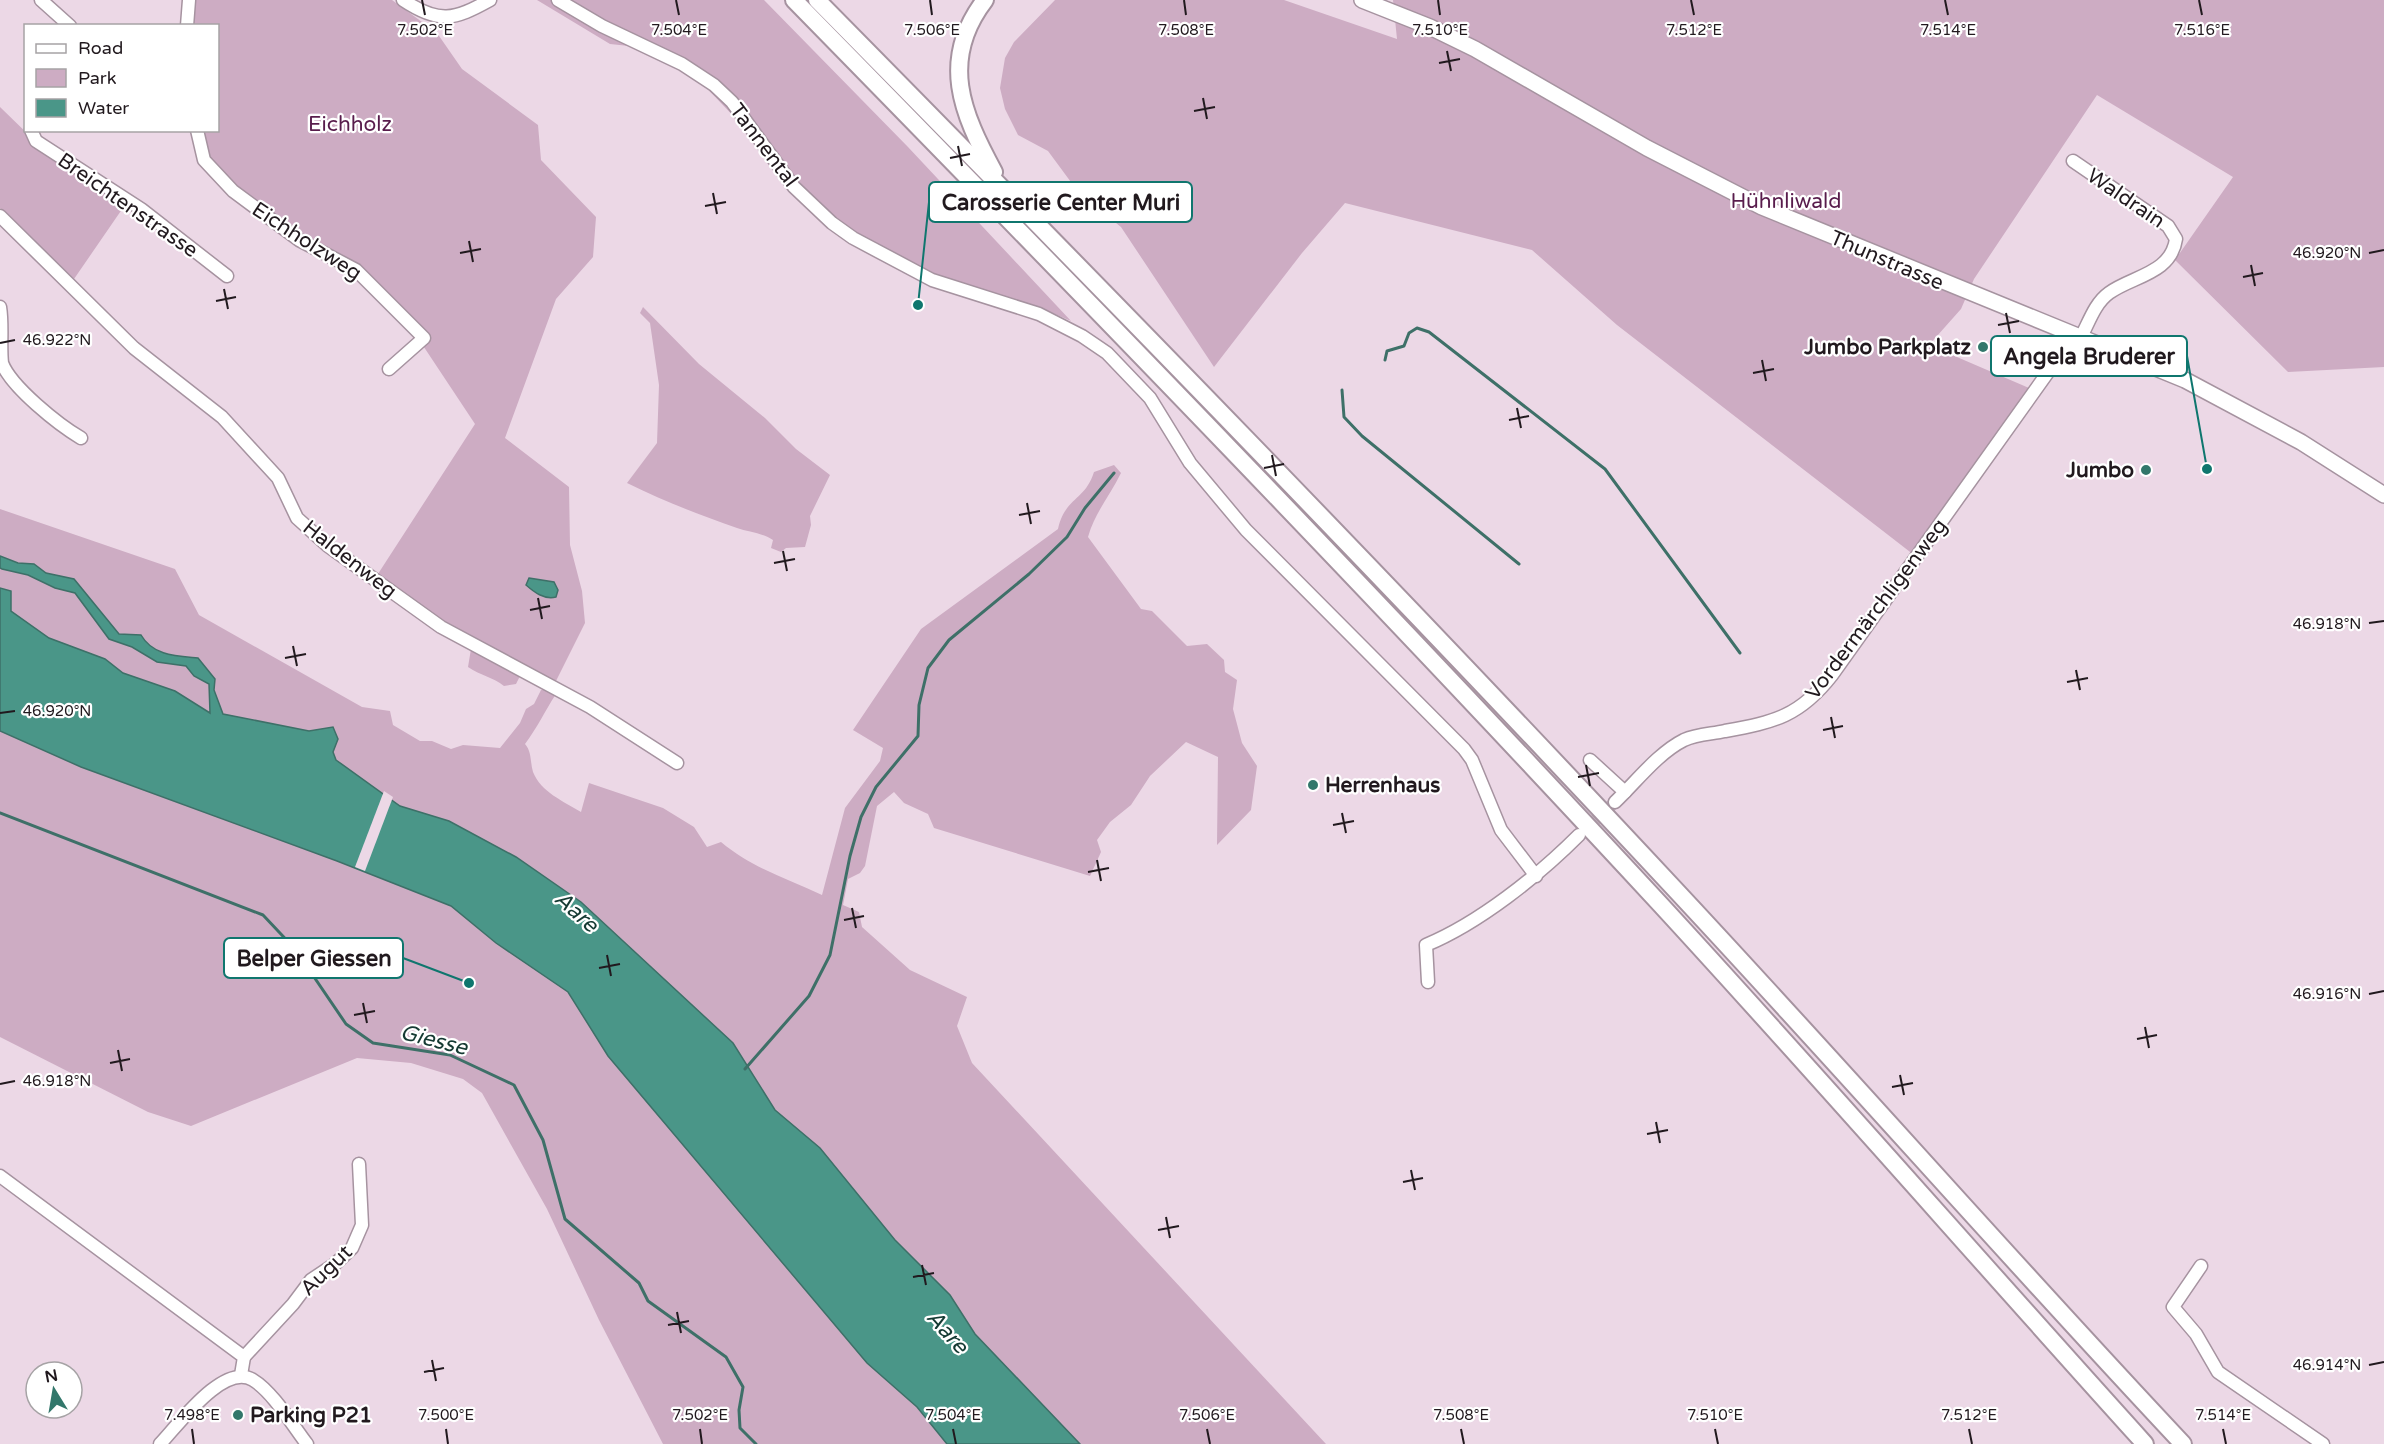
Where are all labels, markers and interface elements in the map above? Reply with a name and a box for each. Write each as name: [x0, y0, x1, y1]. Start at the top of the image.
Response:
text: 7.502°E: [397, 21, 453, 39]
text: 7.504°E: [651, 21, 707, 39]
text: 7.506°E: [904, 21, 960, 39]
text: 7.508°E: [1158, 21, 1214, 39]
text: 7.510°E: [1412, 21, 1468, 39]
text: 7.512°E: [1666, 21, 1722, 39]
text: 7.514°E: [1920, 21, 1976, 39]
text: 7.516°E: [2174, 21, 2230, 39]
legend: [24, 24, 219, 132]
text: Road: [78, 37, 123, 59]
text: Park: [78, 67, 117, 89]
text: Water: [78, 97, 129, 119]
street label: Tannental: [724, 99, 803, 192]
park label: Eichholz: [308, 112, 392, 137]
street label: Breichtenstrasse: [53, 148, 203, 263]
street label: Waldrain: [2082, 163, 2169, 234]
callout: Carosserie Center Muri: [929, 182, 1192, 222]
park label: Hühnliwald: [1730, 189, 1842, 214]
text: Carosserie Center Muri: [942, 190, 1180, 216]
street label: Eichholzweg: [247, 197, 366, 286]
street label: Thunstrasse: [1826, 225, 1947, 296]
text: 46.920°N: [2293, 244, 2361, 262]
text: 46.922°N: [23, 331, 91, 349]
place label: Jumbo Parkplatz: [1803, 335, 1972, 360]
callout: Angela Bruderer: [1991, 336, 2187, 376]
marker: Jumbo Parkplatz: [1976, 340, 1990, 354]
text: Angela Bruderer: [2003, 344, 2175, 370]
place label: Jumbo: [2065, 458, 2134, 483]
marker: Jumbo: [2139, 463, 2153, 477]
street label: Vordermärchligenweg: [1800, 514, 1952, 705]
street label: Haldenweg: [298, 515, 402, 604]
text: 46.918°N: [2293, 615, 2361, 633]
text: 46.920°N: [23, 702, 91, 720]
place label: Herrenhaus: [1325, 773, 1440, 798]
marker: Herrenhaus: [1306, 778, 1320, 792]
water label: Aare: [549, 886, 605, 939]
callout: Belper Giessen: [224, 938, 403, 978]
text: Belper Giessen: [236, 946, 392, 972]
text: 46.916°N: [2293, 985, 2361, 1003]
water label: Giesse: [398, 1019, 471, 1061]
text: 46.918°N: [23, 1072, 91, 1090]
street label: Augut: [295, 1240, 357, 1301]
water label: Aare: [921, 1305, 974, 1360]
text: 46.914°N: [2293, 1356, 2361, 1374]
north arrow: [24, 1360, 84, 1420]
text: N: [43, 1365, 60, 1387]
place label: Parking P21: [250, 1403, 372, 1428]
text: 7.498°E: [164, 1406, 220, 1424]
text: 7.500°E: [418, 1406, 474, 1424]
text: 7.502°E: [672, 1406, 728, 1424]
text: 7.504°E: [925, 1406, 981, 1424]
text: 7.506°E: [1179, 1406, 1235, 1424]
text: 7.508°E: [1433, 1406, 1489, 1424]
text: 7.510°E: [1687, 1406, 1743, 1424]
text: 7.512°E: [1941, 1406, 1997, 1424]
text: 7.514°E: [2195, 1406, 2251, 1424]
marker: Parking P21: [231, 1408, 245, 1422]

